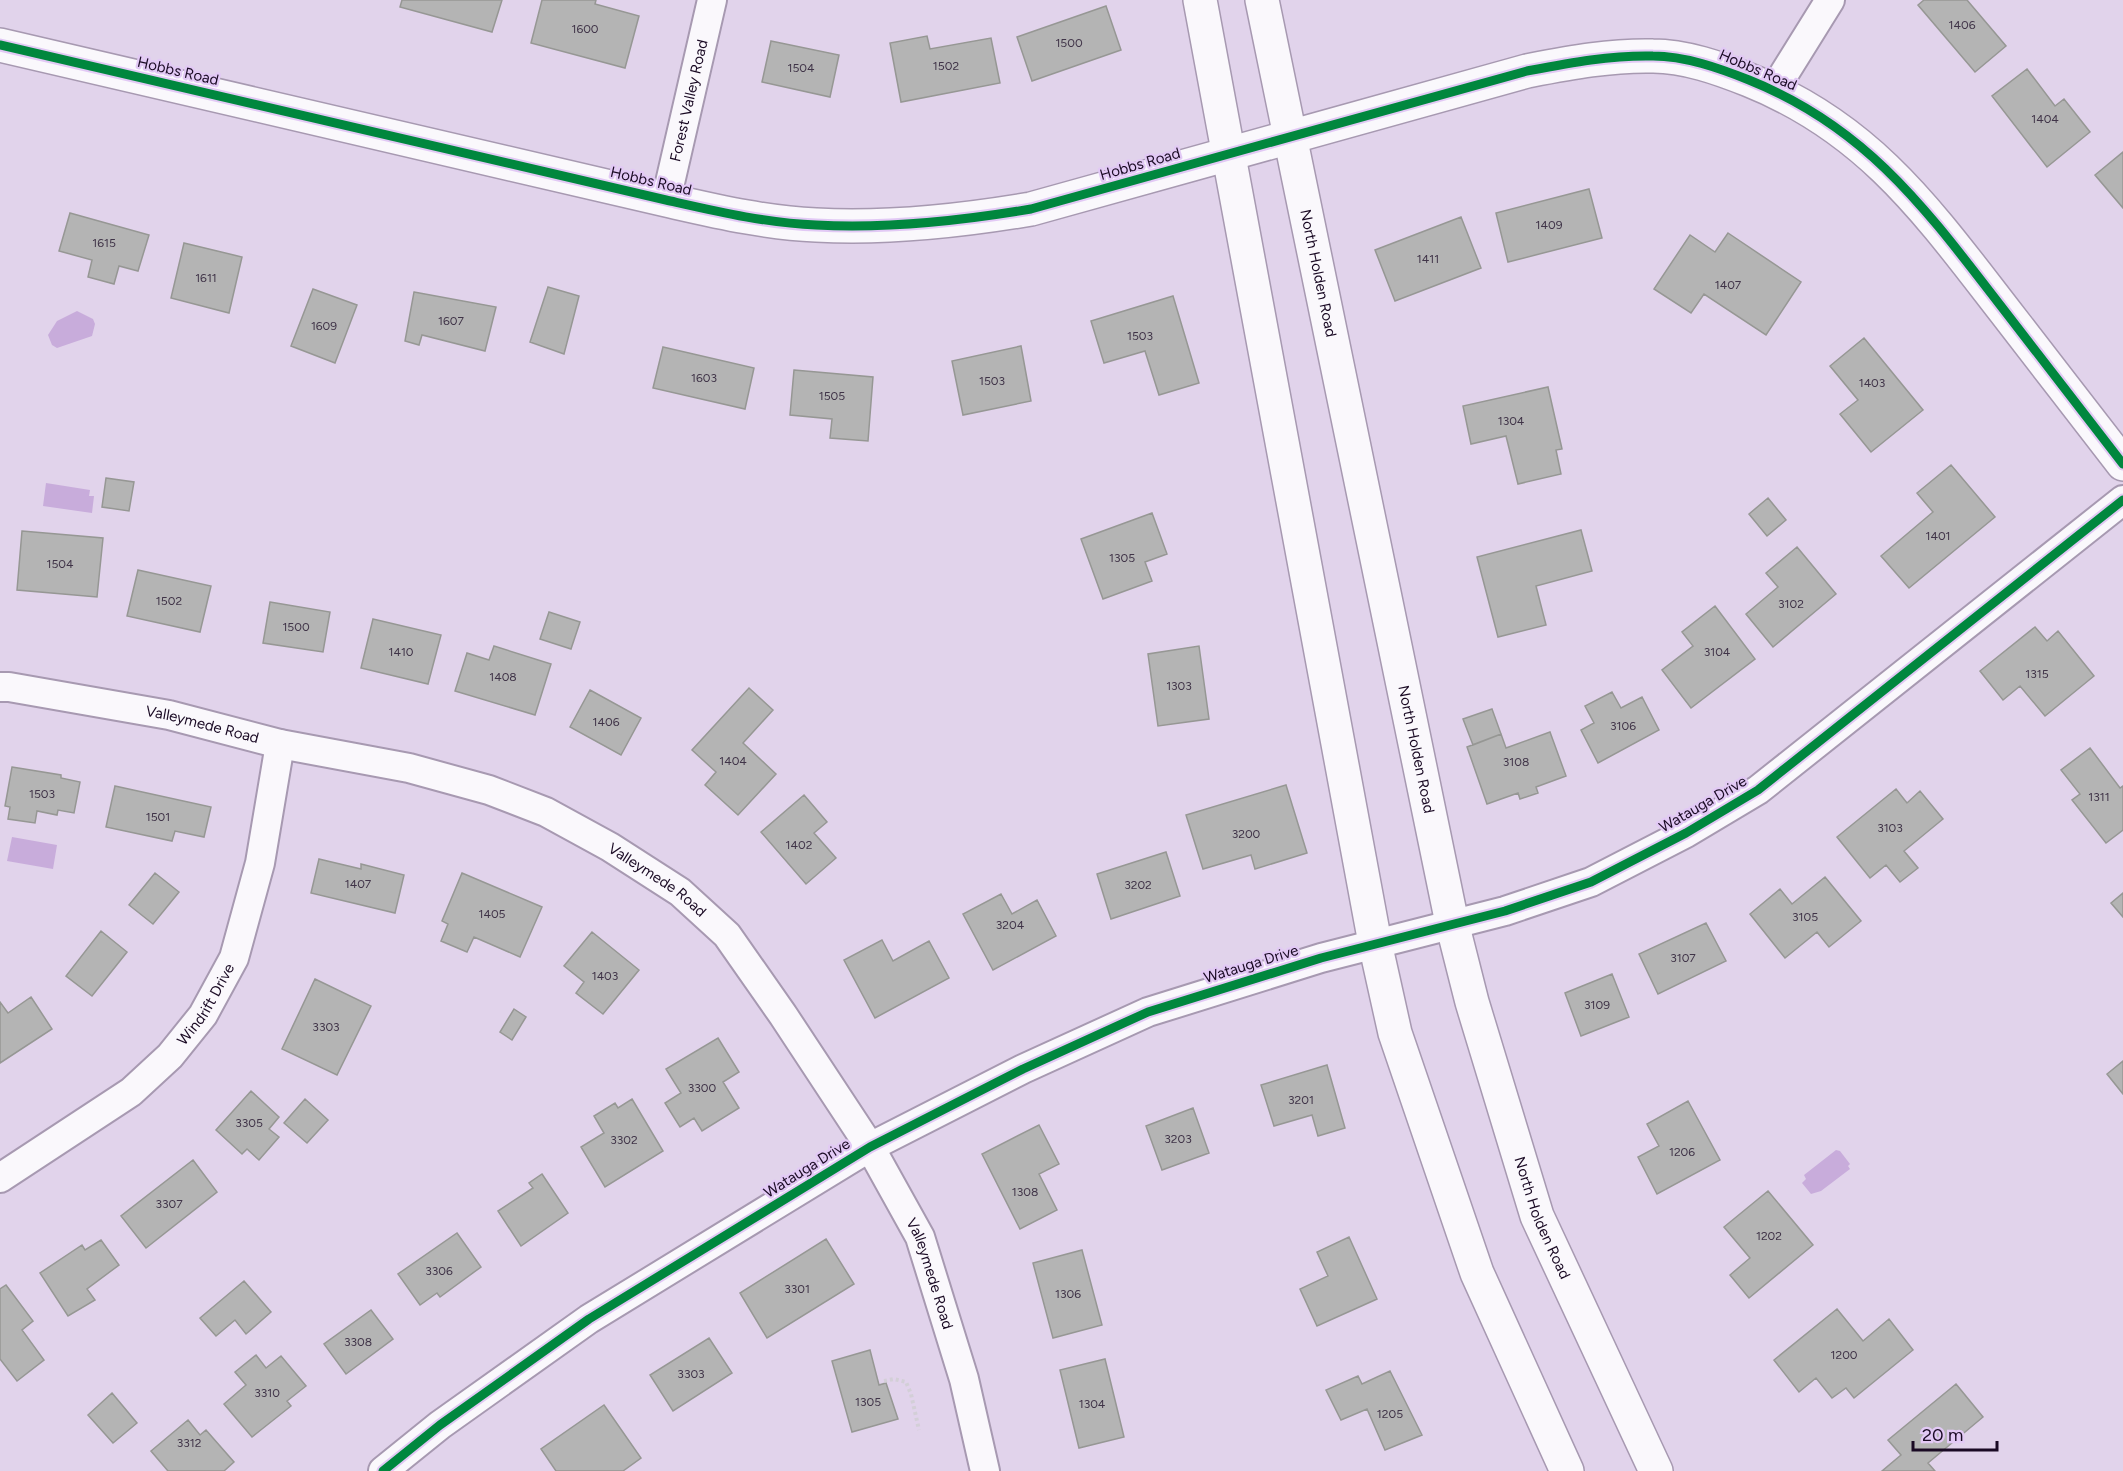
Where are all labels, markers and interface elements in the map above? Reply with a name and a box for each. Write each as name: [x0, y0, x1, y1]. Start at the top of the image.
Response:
house number: 1406: [1949, 18, 1976, 32]
house number: 1600: [571, 22, 599, 36]
house number: 1500: [1055, 36, 1083, 50]
street label: Forest Valley Road: [666, 38, 712, 163]
street label: Hobbs Road: [1716, 46, 1800, 94]
street label: Hobbs Road: [136, 53, 220, 89]
house number: 1502: [933, 59, 959, 73]
house number: 1504: [787, 61, 815, 75]
house number: 1404: [2031, 112, 2059, 126]
street label: Hobbs Road: [1098, 144, 1182, 184]
street label: Hobbs Road: [609, 163, 693, 199]
street label: North Holden Road: [1296, 208, 1340, 339]
house number: 1409: [1536, 218, 1563, 232]
house number: 1615: [92, 236, 116, 250]
house number: 1411: [1417, 252, 1439, 266]
house number: 1611: [195, 271, 217, 285]
house number: 1407: [1715, 278, 1742, 292]
house number: 1607: [438, 314, 464, 328]
house number: 1609: [311, 319, 337, 333]
house number: 1503: [1127, 329, 1153, 343]
house number: 1603: [691, 371, 717, 385]
house number: 1503: [979, 374, 1005, 388]
house number: 1403: [1859, 376, 1885, 390]
house number: 1505: [819, 389, 845, 403]
house number: 1304: [1498, 414, 1525, 428]
house number: 1401: [1925, 529, 1951, 543]
house number: 1305: [1109, 551, 1135, 565]
house number: 1504: [46, 557, 74, 571]
house number: 1502: [156, 594, 182, 608]
house number: 3102: [1778, 597, 1804, 611]
house number: 1500: [282, 620, 310, 634]
house number: 1410: [388, 645, 414, 659]
house number: 3104: [1704, 645, 1731, 659]
house number: 1315: [2025, 667, 2049, 681]
house number: 1408: [489, 670, 517, 684]
house number: 1303: [1166, 679, 1192, 693]
street label: North Holden Road: [1394, 684, 1438, 815]
street label: Valleymede Road: [144, 702, 261, 747]
house number: 1406: [593, 715, 620, 729]
house number: 3106: [1610, 719, 1636, 733]
house number: 1404: [719, 754, 747, 768]
house number: 3108: [1503, 755, 1529, 769]
street label: Watauga Drive: [1656, 772, 1750, 836]
house number: 1503: [29, 787, 55, 801]
house number: 1311: [2088, 790, 2110, 804]
house number: 1501: [146, 810, 170, 824]
house number: 3103: [1877, 821, 1903, 835]
house number: 3200: [1232, 827, 1261, 841]
house number: 1402: [786, 838, 812, 852]
street label: Valleymede Road: [605, 839, 710, 921]
house number: 1407: [345, 877, 372, 891]
house number: 3202: [1124, 878, 1152, 892]
house number: 1405: [478, 907, 506, 921]
house number: 3105: [1792, 910, 1818, 924]
house number: 3204: [996, 918, 1025, 932]
street label: Watauga Drive: [1202, 941, 1300, 987]
house number: 3107: [1670, 951, 1696, 965]
street label: Windrift Drive: [173, 960, 238, 1049]
house number: 1403: [592, 969, 618, 983]
house number: 3109: [1584, 998, 1610, 1012]
house number: 3303: [312, 1020, 340, 1034]
house number: 3300: [688, 1081, 717, 1095]
house number: 3201: [1288, 1093, 1314, 1107]
house number: 3305: [235, 1116, 263, 1130]
house number: 3203: [1164, 1132, 1192, 1146]
house number: 3302: [610, 1133, 638, 1147]
street label: Watauga Drive: [761, 1134, 853, 1202]
house number: 1206: [1669, 1145, 1695, 1159]
street label: North Holden Road: [1511, 1154, 1574, 1282]
house number: 1308: [1012, 1185, 1038, 1199]
house number: 3307: [155, 1197, 183, 1211]
street label: Valleymede Road: [902, 1215, 957, 1331]
house number: 1202: [1756, 1229, 1782, 1243]
house number: 3306: [425, 1264, 453, 1278]
house number: 3301: [784, 1282, 810, 1296]
house number: 1306: [1055, 1287, 1081, 1301]
house number: 3308: [344, 1335, 372, 1349]
house number: 1200: [1830, 1348, 1858, 1362]
house number: 3303: [677, 1367, 705, 1381]
house number: 3310: [254, 1386, 280, 1400]
house number: 1305: [855, 1395, 881, 1409]
house number: 1304: [1079, 1397, 1106, 1411]
house number: 1205: [1377, 1407, 1403, 1421]
scale bar: [1913, 1414, 1997, 1452]
text: 20 m: [1922, 1424, 1963, 1446]
house number: 3312: [177, 1436, 201, 1450]

